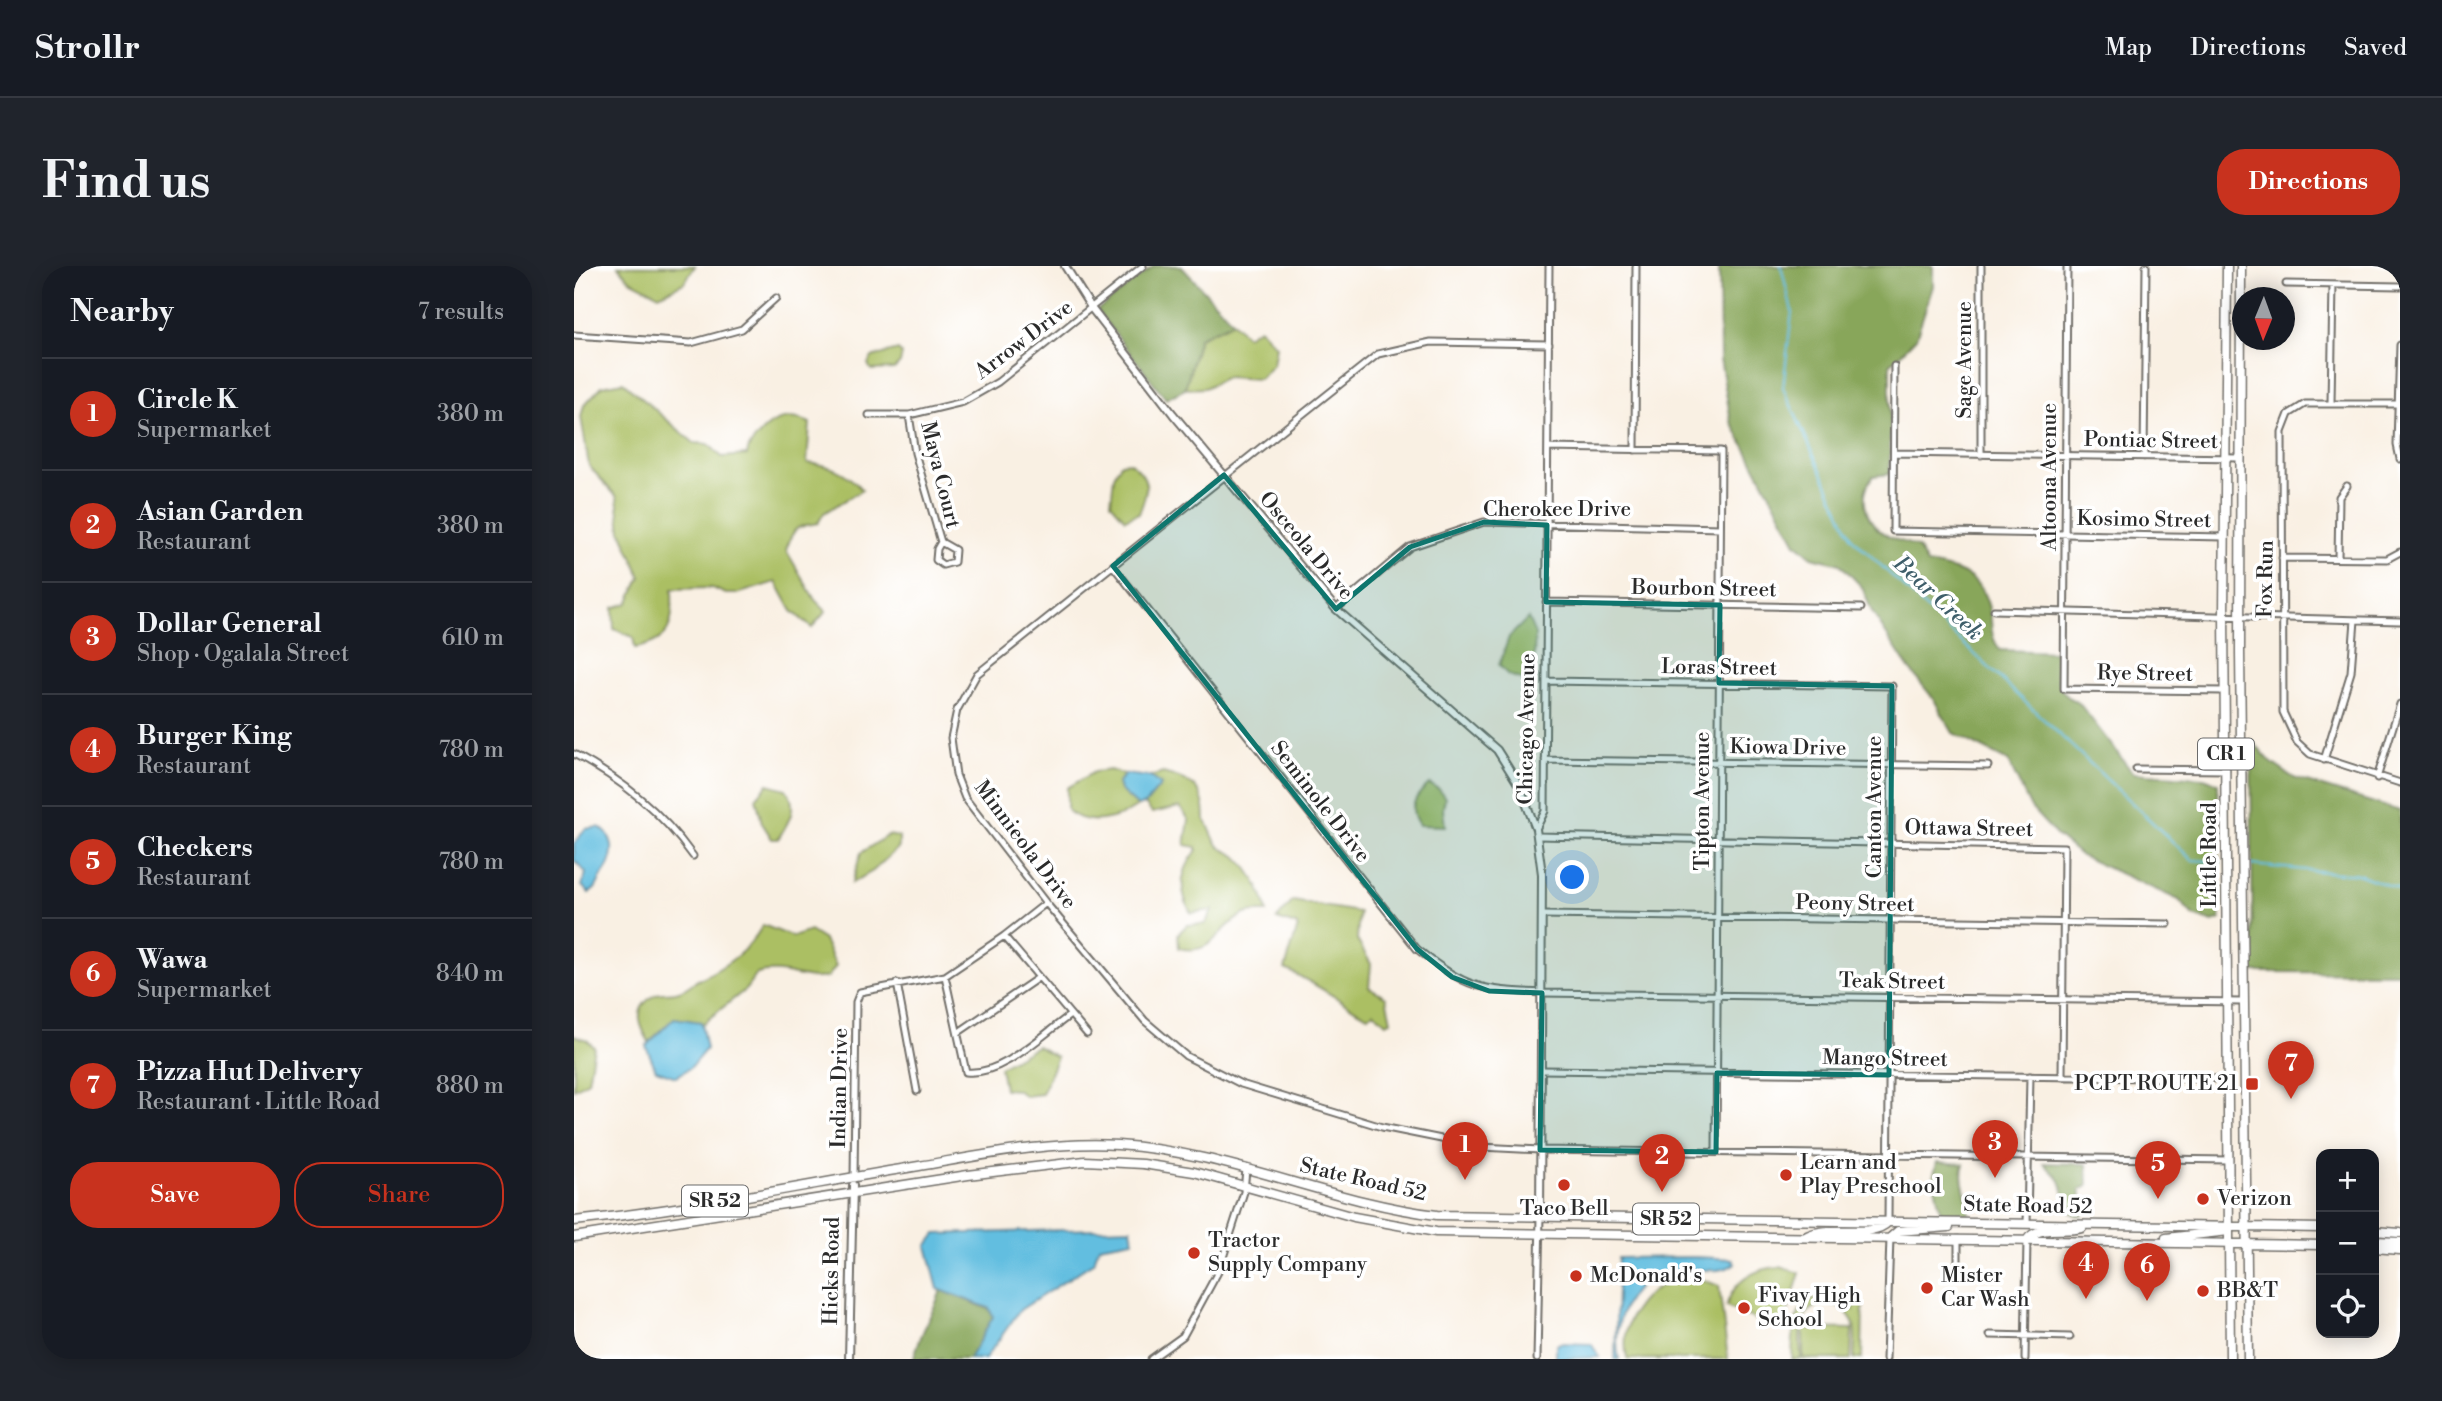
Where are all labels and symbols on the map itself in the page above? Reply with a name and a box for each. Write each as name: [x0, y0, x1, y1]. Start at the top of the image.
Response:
north arrow: [2232, 287, 2295, 350]
street label: Arrow Drive: [969, 295, 1078, 386]
street label: Sage Avenue: [1952, 301, 1978, 419]
street label: Altoona Avenue: [2037, 403, 2063, 552]
street label: Maya Court: [914, 419, 966, 532]
street label: Pontiac Street: [2084, 427, 2219, 455]
street label: Osceola Drive: [1253, 487, 1359, 605]
street label: Cherokee Drive: [1483, 497, 1631, 523]
street label: Kosimo Street: [2076, 506, 2212, 534]
street label: Fox Run: [2252, 539, 2280, 618]
water label: Bear Creek: [1887, 549, 1989, 646]
street label: Bourbon Street: [1630, 575, 1777, 603]
street label: Chicago Avenue: [1513, 653, 1541, 805]
street label: Loras Street: [1661, 654, 1778, 682]
street label: Rye Street: [2097, 660, 2194, 688]
street label: Tipton Avenue: [1690, 732, 1716, 870]
street label: Kiowa Drive: [1729, 734, 1847, 762]
street label: Seminole Drive: [1265, 736, 1375, 868]
street label: Canton Avenue: [1862, 736, 1888, 878]
road number: CR 1: [2198, 738, 2254, 769]
street label: Minnieola Drive: [968, 775, 1082, 915]
street label: Little Road: [2197, 802, 2223, 908]
street label: Ottawa Street: [1904, 815, 2034, 843]
your location: [1555, 860, 1589, 894]
street label: Peony Street: [1795, 890, 1915, 918]
street label: Teak Street: [1839, 968, 1946, 996]
street label: Indian Drive: [826, 1028, 854, 1148]
pin: 7: [2268, 1041, 2314, 1099]
street label: Mango Street: [1822, 1045, 1949, 1073]
place label: PCPT ROUTE 21: [2074, 1071, 2238, 1097]
marker: PCPT ROUTE 21: [2244, 1076, 2260, 1092]
pin: 3: [1972, 1120, 2018, 1178]
pin: 1: [1442, 1122, 1488, 1180]
pin: 2: [1639, 1134, 1685, 1192]
pin: 5: [2135, 1141, 2181, 1199]
place label: Learn and Play Preschool: [1800, 1150, 1941, 1200]
street label: State Road 52: [1297, 1153, 1429, 1207]
marker: Learn and Play Preschool: [1778, 1167, 1794, 1183]
marker: Taco Bell: [1556, 1177, 1572, 1193]
road number: SR 52: [682, 1186, 748, 1217]
place label: Verizon: [2216, 1186, 2292, 1212]
marker: Verizon: [2195, 1191, 2211, 1207]
street label: State Road 52: [1963, 1192, 2093, 1220]
place label: Taco Bell: [1520, 1196, 1608, 1222]
road number: SR 52: [1633, 1203, 1699, 1234]
street label: Hicks Road: [818, 1217, 846, 1325]
place label: Tractor Supply Company: [1208, 1228, 1368, 1278]
pin: 4: [2063, 1241, 2109, 1299]
pin: 6: [2124, 1243, 2170, 1301]
marker: Tractor Supply Company: [1186, 1245, 1202, 1261]
place label: McDonald's: [1590, 1263, 1702, 1289]
place label: Mister Car Wash: [1941, 1263, 2030, 1313]
marker: McDonald's: [1568, 1268, 1584, 1284]
place label: BB&T: [2216, 1278, 2278, 1304]
marker: Mister Car Wash: [1919, 1280, 1935, 1296]
place label: Fivay High School: [1758, 1283, 1861, 1333]
marker: BB&T: [2195, 1283, 2211, 1299]
marker: Fivay High School: [1736, 1300, 1752, 1316]

